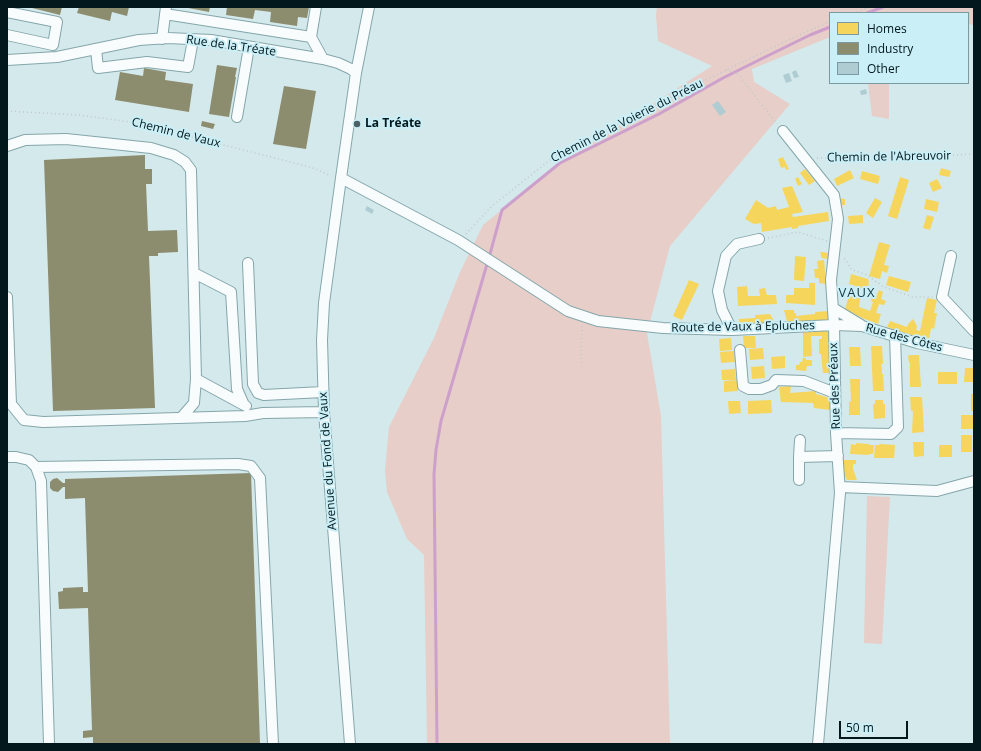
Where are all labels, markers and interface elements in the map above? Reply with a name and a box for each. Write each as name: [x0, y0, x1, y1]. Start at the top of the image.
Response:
legend: [829, 12, 969, 84]
text: Homes: [867, 20, 907, 37]
street label: Rue de la Tréate: [185, 33, 277, 59]
text: Industry: [867, 40, 913, 57]
text: Other: [867, 60, 900, 77]
street label: Chemin de la Voierie du Préau: [548, 76, 706, 166]
street label: Chemin de Vaux: [130, 115, 222, 151]
place label: La Tréate: [365, 117, 421, 131]
marker: La Tréate: [352, 119, 362, 129]
street label: Chemin de l'Abreuvoir: [827, 149, 951, 165]
district label: VAUX: [839, 285, 875, 301]
street label: Route de Vaux à Epluches: [671, 319, 815, 335]
street label: Rue des Côtes: [864, 321, 944, 355]
street label: Rue des Préaux: [826, 342, 844, 430]
street label: Avenue du Fond de Vaux: [316, 391, 340, 531]
scale bar: [841, 713, 910, 739]
text: 50 m: [846, 719, 874, 736]

